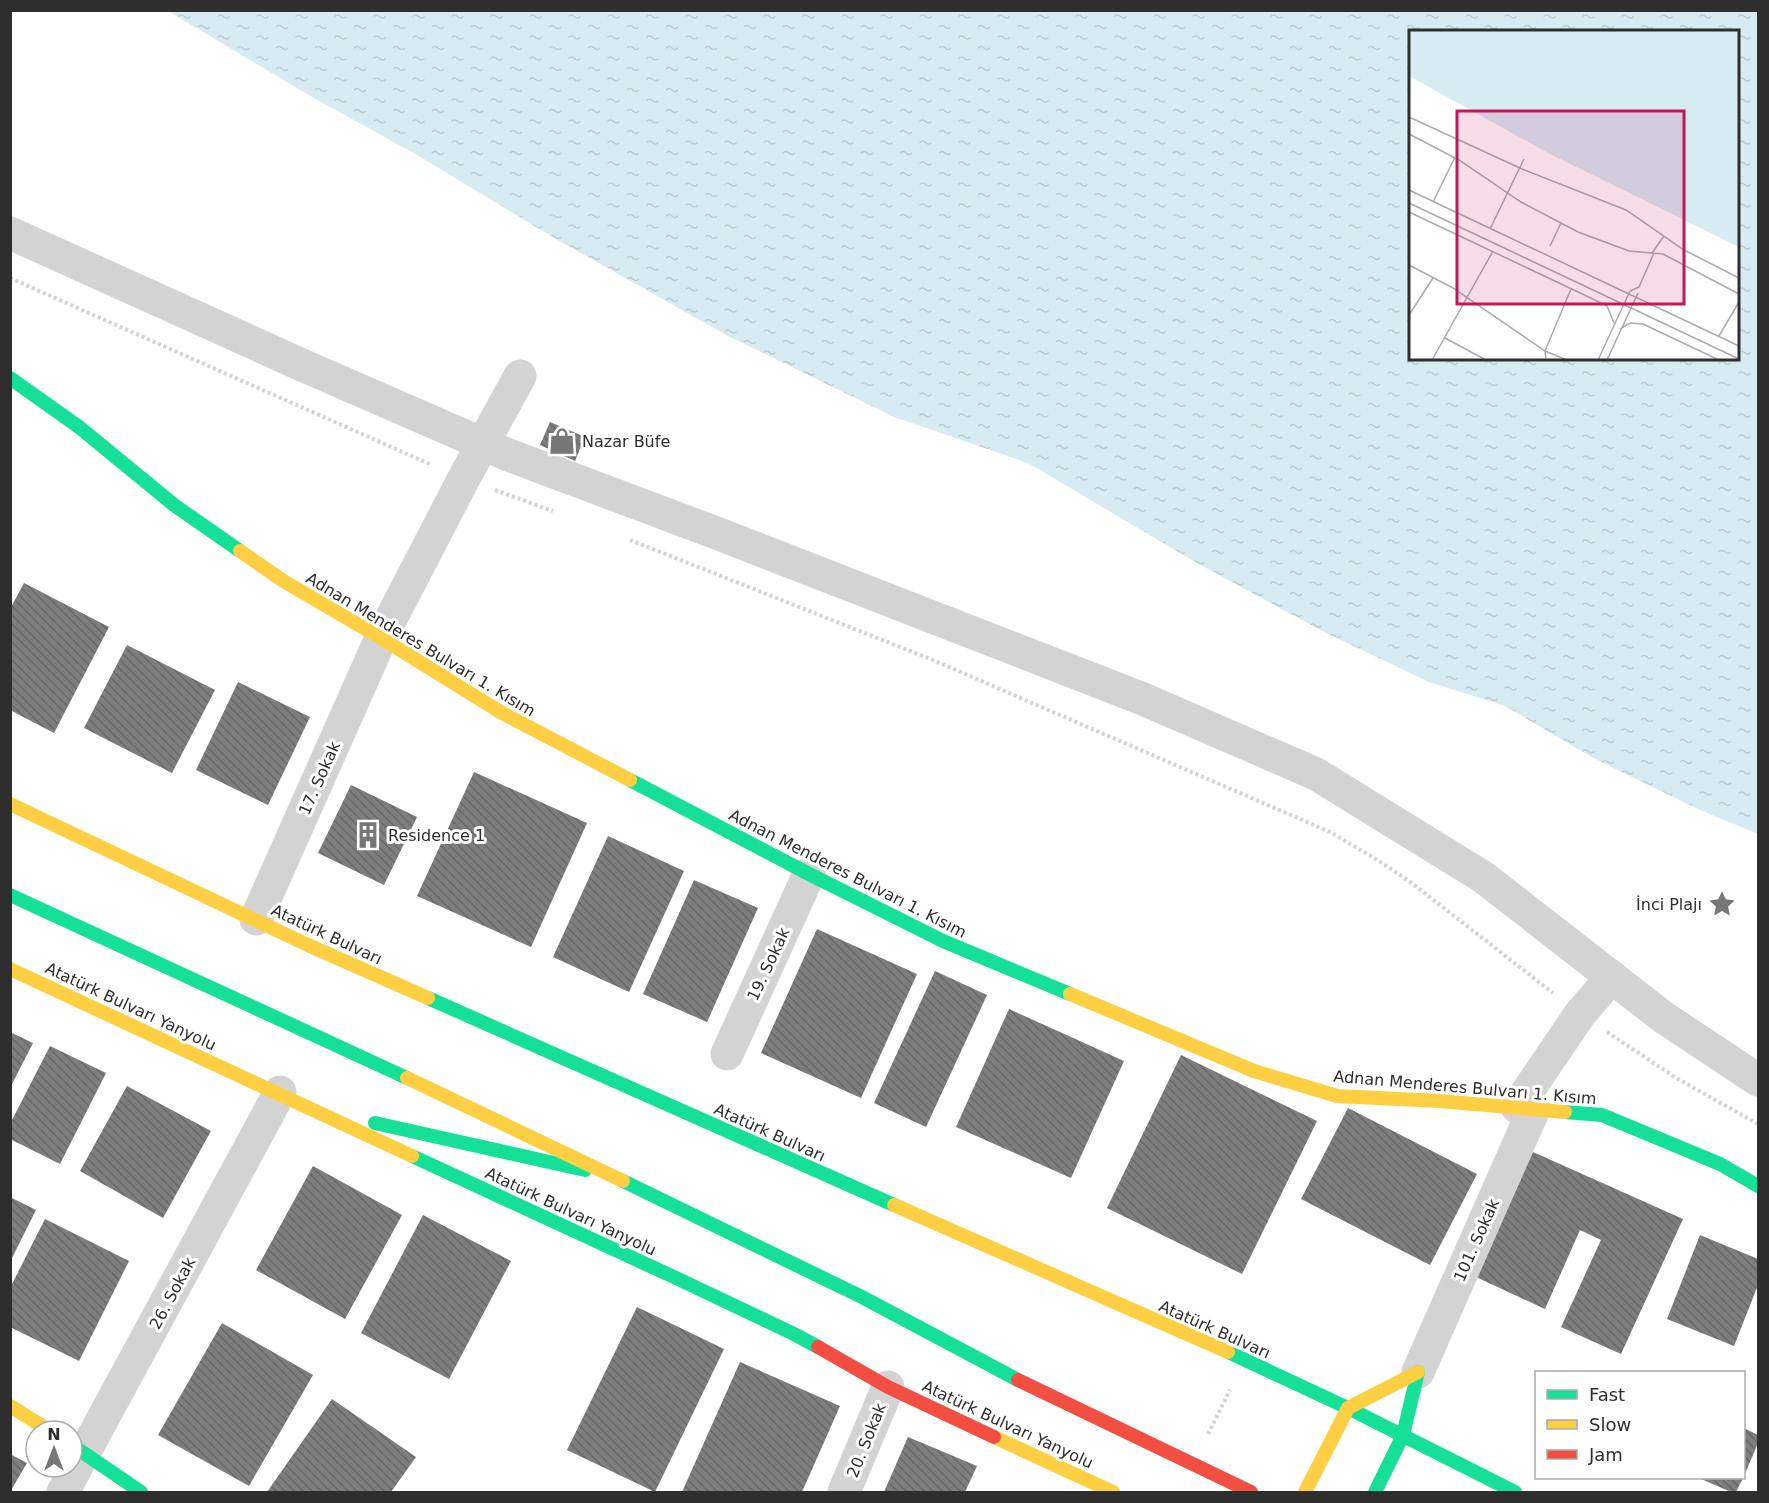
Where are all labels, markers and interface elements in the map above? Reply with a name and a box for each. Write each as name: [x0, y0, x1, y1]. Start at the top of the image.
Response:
inset map: [1409, 30, 1739, 360]
shop icon: Nazar Büfe: [547, 426, 577, 456]
place label: Nazar Büfe: [582, 432, 670, 451]
street label: Adnan Menderes Bulvarı 1. Kısım: [303, 568, 539, 721]
street label: 17. Sokak: [295, 738, 344, 818]
street label: Adnan Menderes Bulvarı 1. Kısım: [726, 805, 970, 942]
building icon: Residence 1: [353, 820, 383, 850]
place label: Residence 1: [388, 826, 485, 845]
place icon: İnci Plajı: [1707, 889, 1737, 919]
place label: İnci Plajı: [1636, 895, 1702, 914]
street label: Atatürk Bulvarı: [268, 900, 385, 968]
street label: 19. Sokak: [743, 924, 794, 1004]
street label: Atatürk Bulvarı Yanyolu: [42, 958, 219, 1054]
street label: Adnan Menderes Bulvarı 1. Kısım: [1333, 1067, 1597, 1108]
street label: Atatürk Bulvarı: [711, 1099, 828, 1166]
street label: Atatürk Bulvarı Yanyolu: [482, 1163, 659, 1259]
street label: 101. Sokak: [1450, 1195, 1503, 1285]
street label: 26. Sokak: [146, 1253, 200, 1332]
street label: Atatürk Bulvarı: [1156, 1296, 1273, 1363]
legend: [1535, 1371, 1745, 1479]
street label: Atatürk Bulvarı Yanyolu: [919, 1376, 1096, 1472]
text: Fast: [1589, 1384, 1625, 1405]
street label: 20. Sokak: [843, 1400, 890, 1480]
text: Slow: [1589, 1414, 1631, 1435]
north arrow: [24, 1419, 84, 1479]
text: N: [47, 1425, 61, 1444]
text: Jam: [1588, 1444, 1623, 1465]

